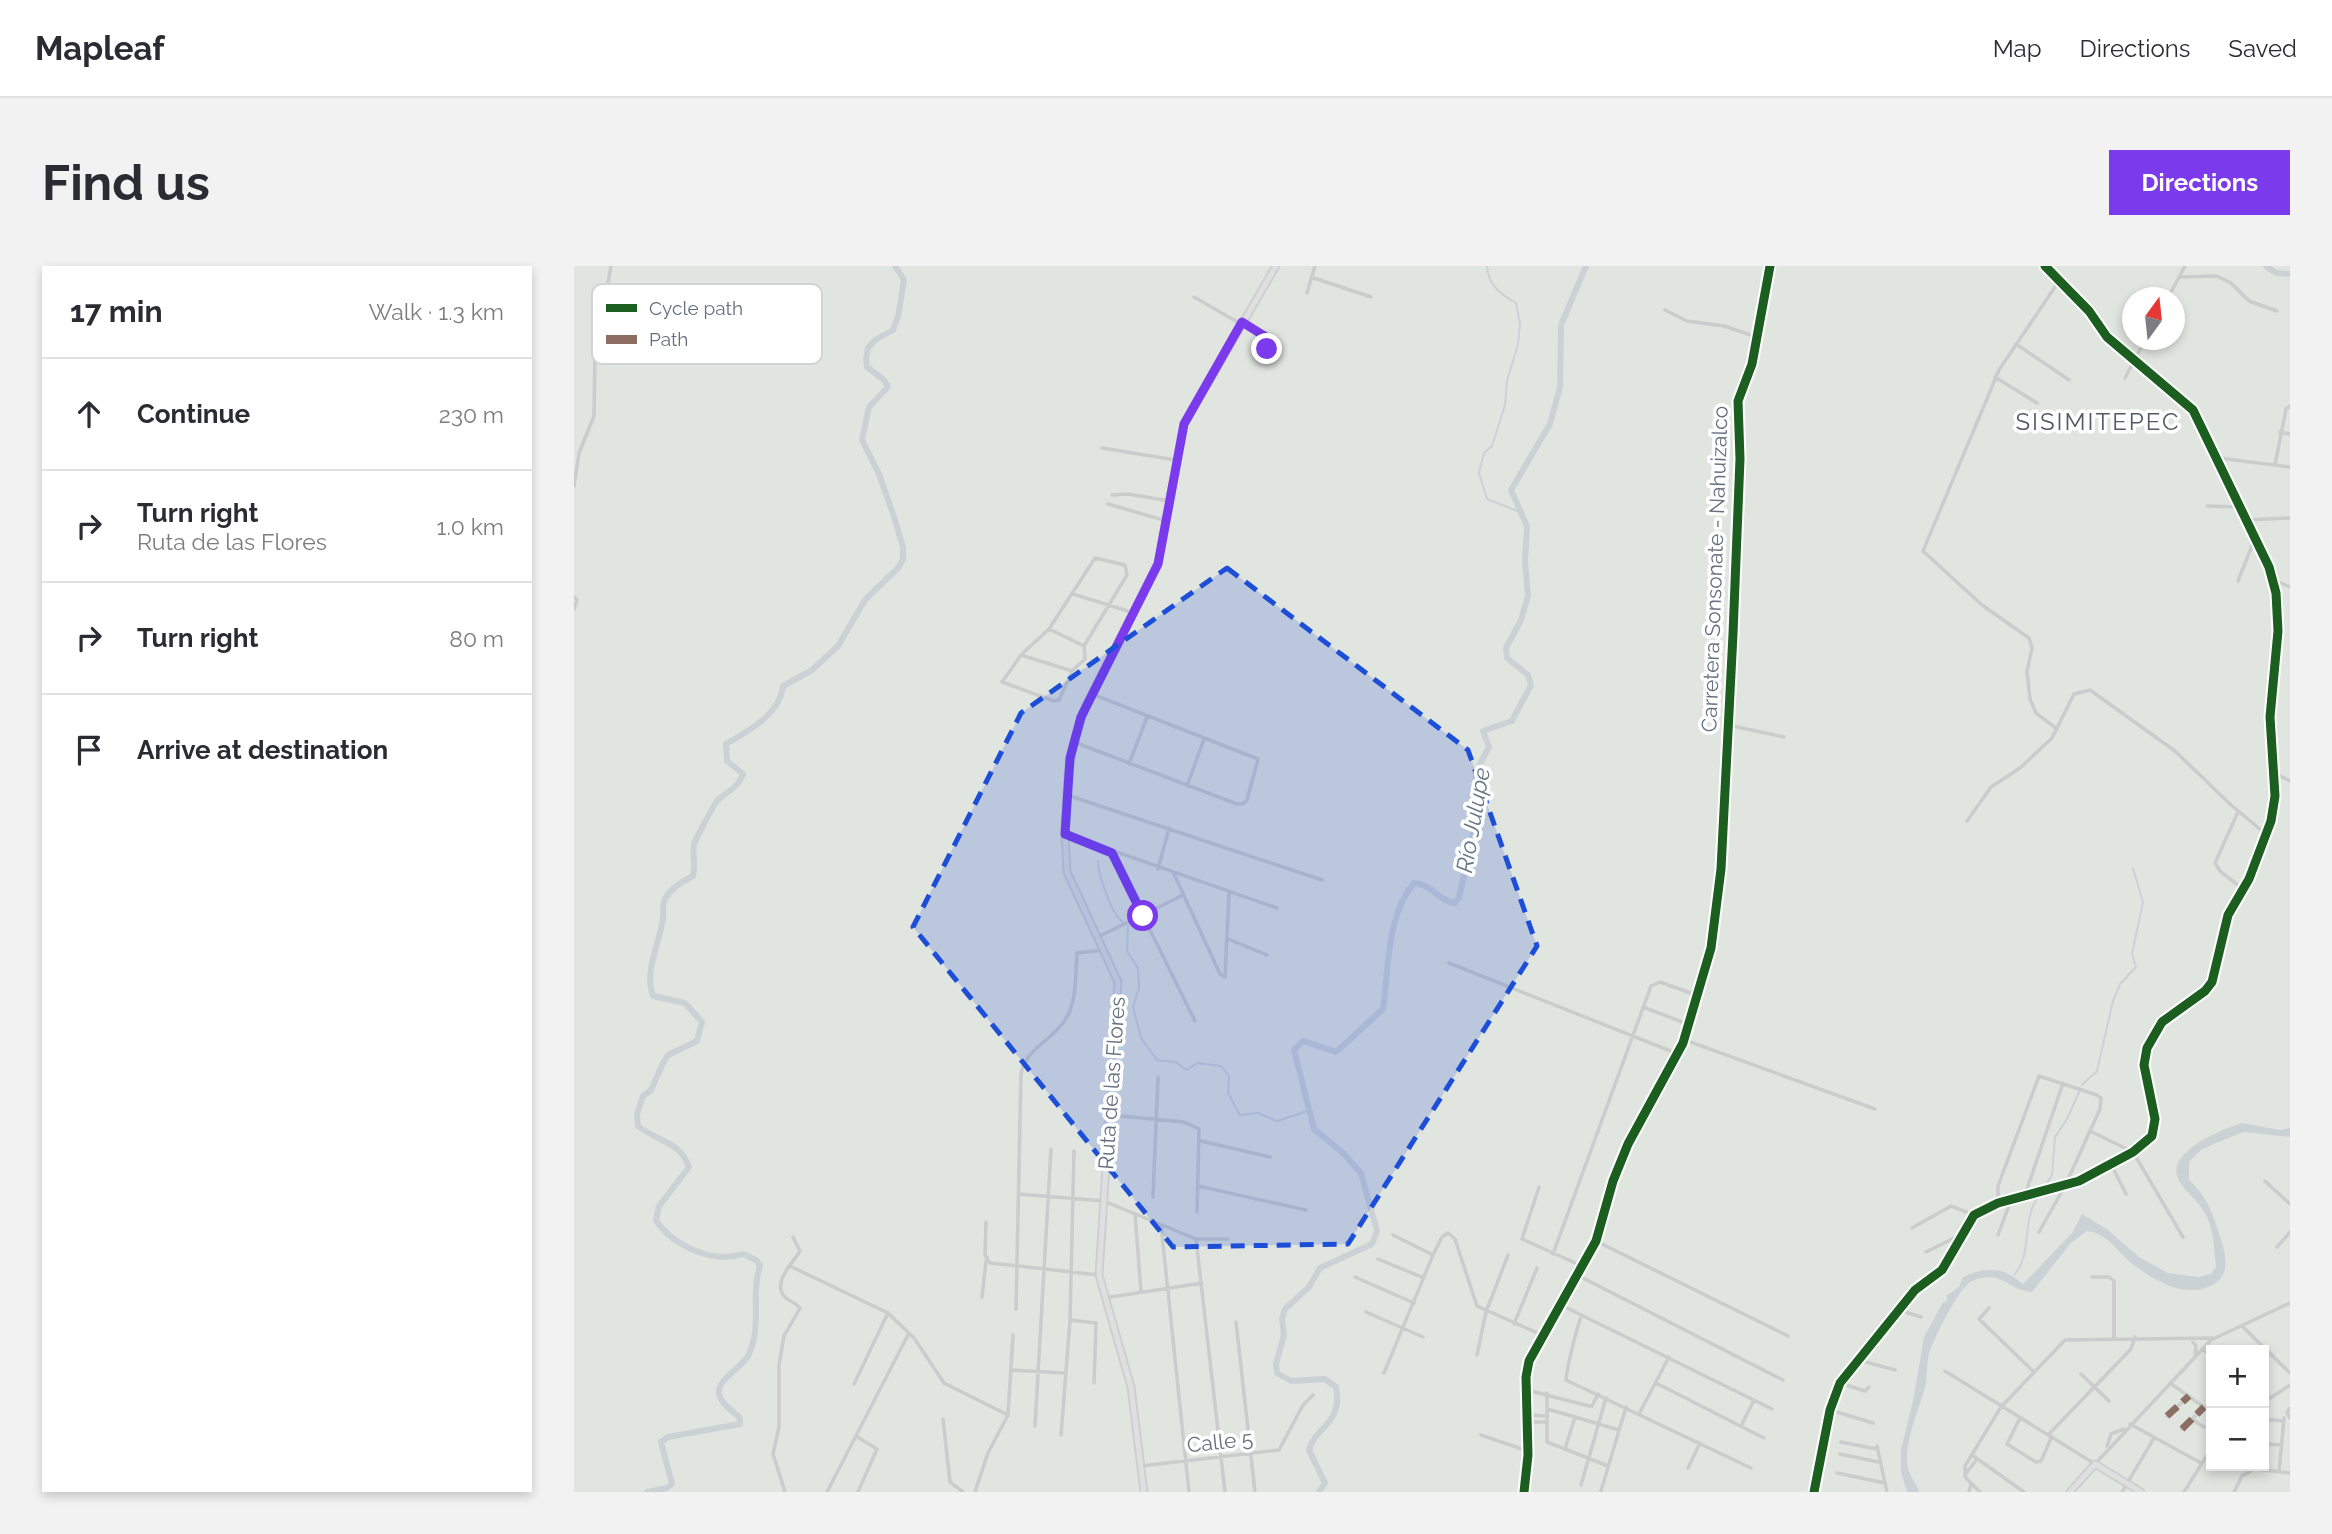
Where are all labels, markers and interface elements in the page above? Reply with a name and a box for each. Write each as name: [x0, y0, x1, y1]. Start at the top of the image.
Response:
text: Mapleaf: [35, 29, 165, 68]
text: Map: [1993, 34, 2042, 63]
text: Directions: [2080, 34, 2190, 63]
text: Saved: [2228, 34, 2297, 63]
button: Directions: [2109, 150, 2290, 215]
text: Find us: [42, 154, 210, 211]
legend: [592, 284, 822, 364]
north arrow: [2122, 287, 2185, 350]
text: 17 min: [70, 294, 163, 329]
text: Cycle path: [649, 297, 743, 319]
text: Walk · 1.3 km: [368, 298, 504, 325]
text: Path: [649, 328, 688, 350]
route end: [1251, 333, 1282, 364]
icon: ahead: [70, 395, 108, 433]
text: Continue: [137, 399, 250, 429]
text: 230 m: [439, 401, 504, 428]
street label: Carretera Sonsonate - Nahuizalco: [1696, 405, 1733, 733]
district label: SISIMITEPEC: [2016, 407, 2180, 436]
text: Turn right: [137, 498, 258, 528]
icon: right: [70, 507, 108, 545]
text: 1.0 km: [437, 513, 504, 540]
text: Ruta de las Flores: [137, 528, 327, 555]
icon: right: [70, 619, 108, 657]
text: Turn right: [137, 623, 258, 653]
text: 80 m: [449, 625, 504, 652]
icon: arrive: [70, 731, 108, 769]
text: Arrive at destination: [137, 735, 388, 765]
water label: Río Julupe: [1450, 765, 1495, 875]
route start: [1127, 900, 1158, 931]
street label: Ruta de las Flores: [1093, 996, 1130, 1170]
map controls: [2206, 1345, 2269, 1471]
button: +: [2206, 1345, 2269, 1408]
button: −: [2206, 1408, 2269, 1471]
street label: Calle 5: [1186, 1426, 1254, 1457]

